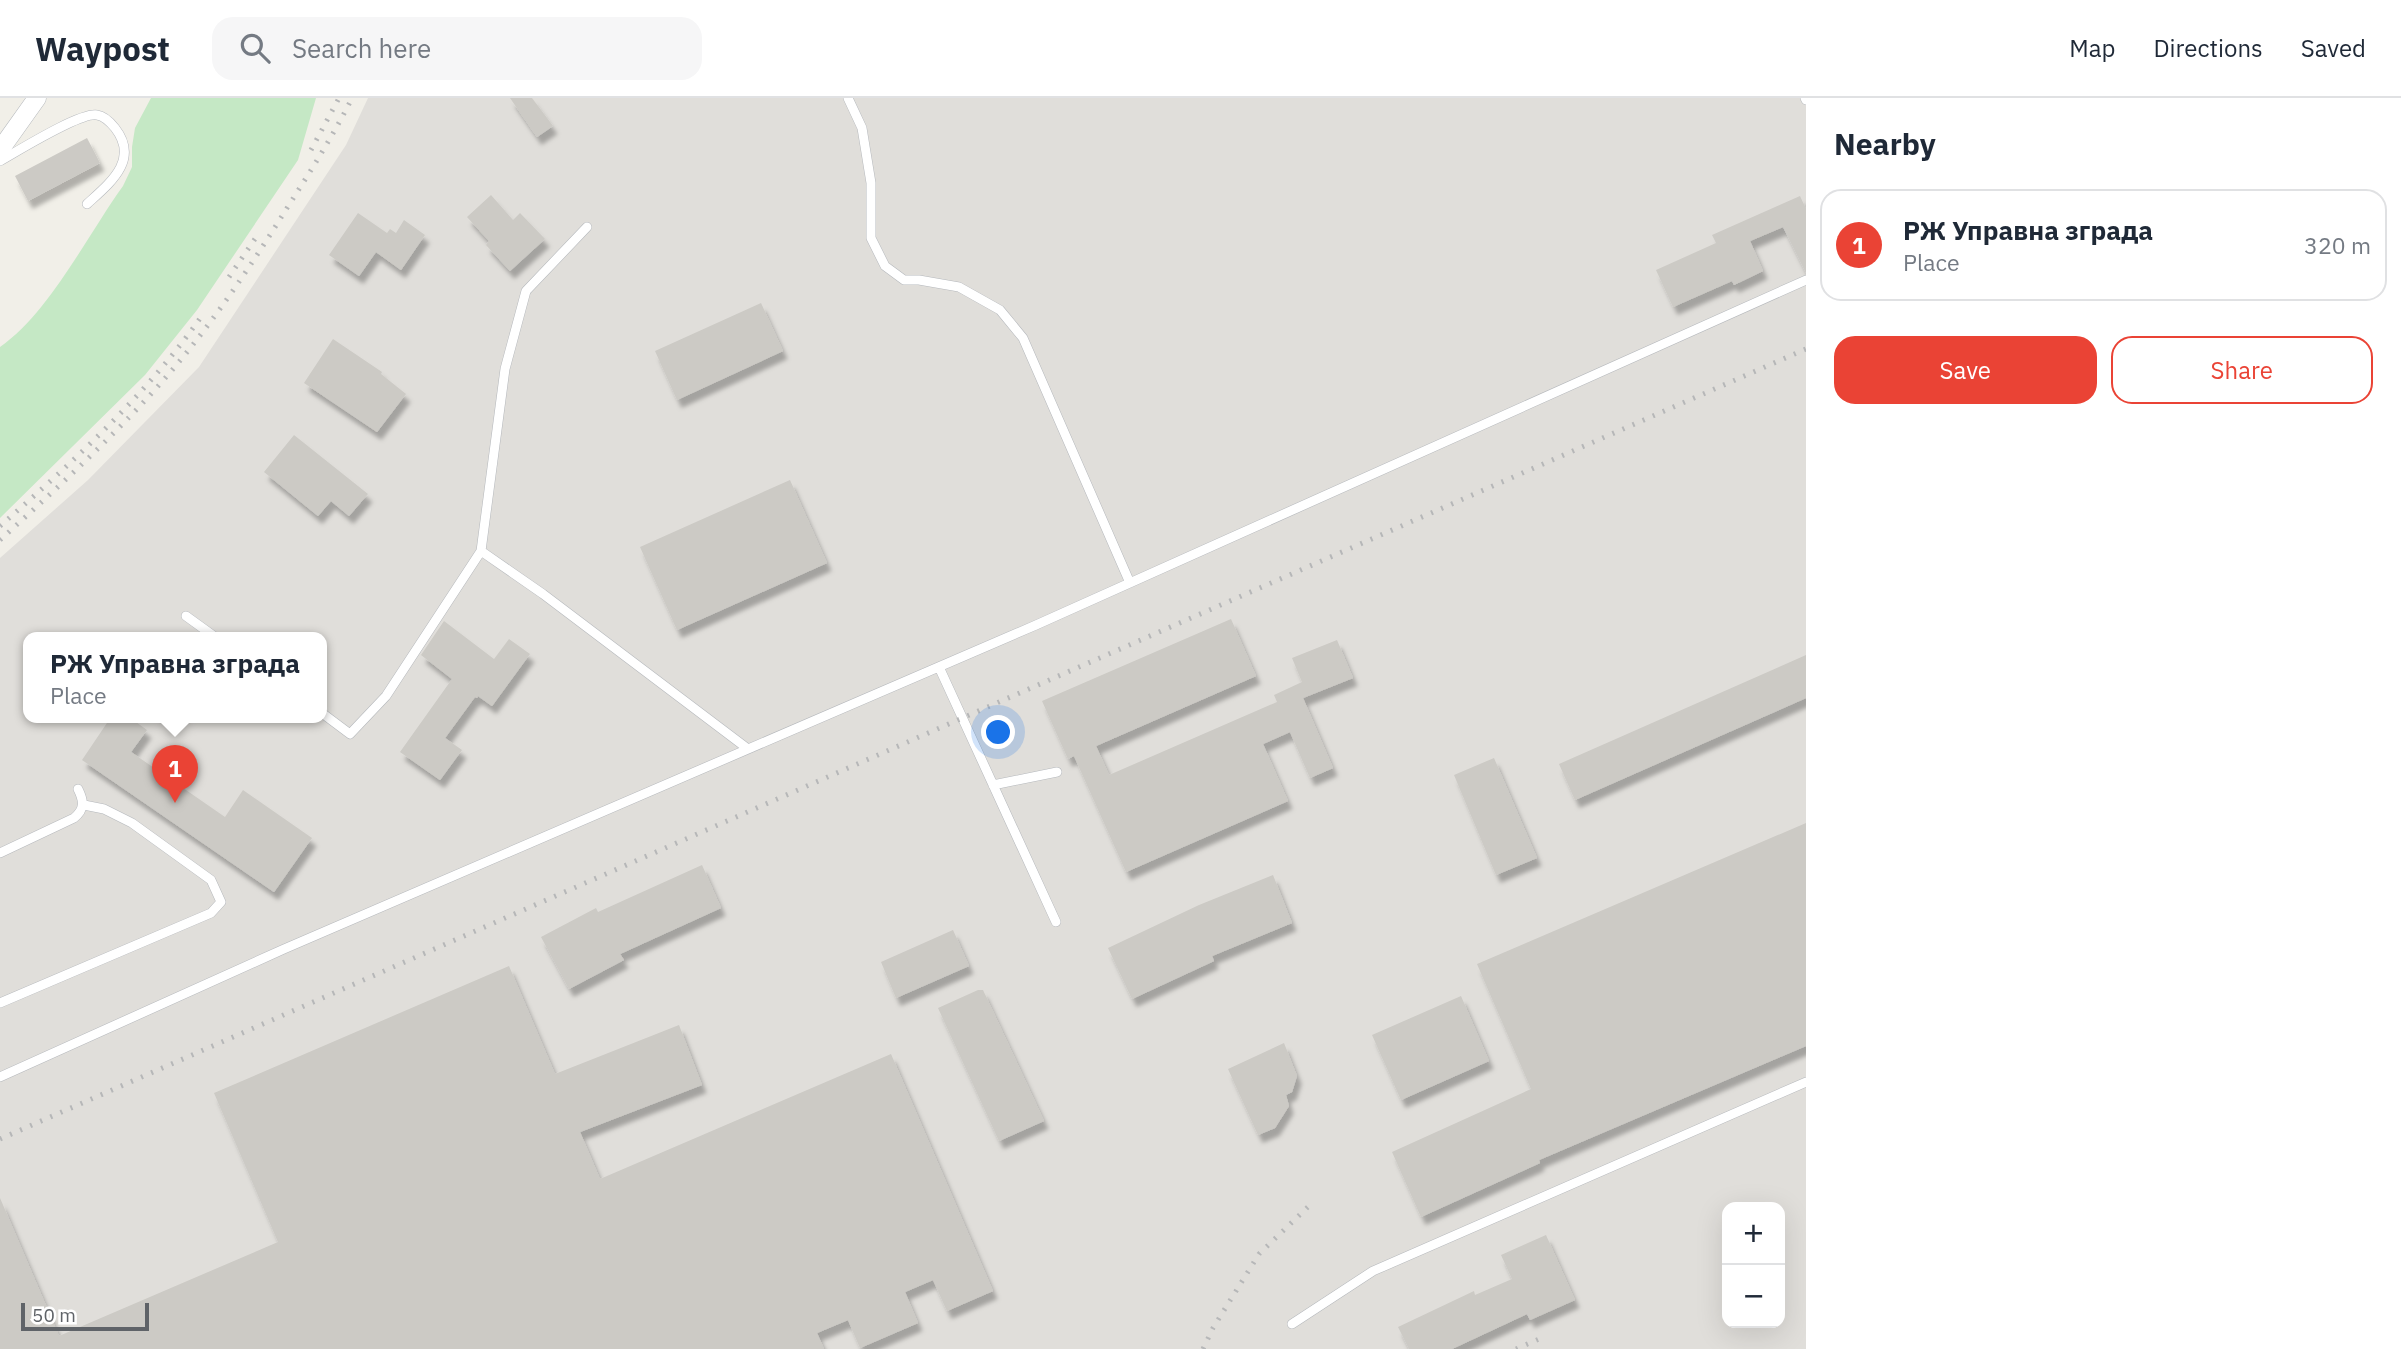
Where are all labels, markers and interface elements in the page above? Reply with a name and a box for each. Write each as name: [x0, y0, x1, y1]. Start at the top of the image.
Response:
search box: [212, 17, 702, 80]
text: Waypost: [35, 27, 170, 70]
icon: search: [236, 29, 274, 67]
text: Search here: [292, 31, 431, 65]
text: Map: [2069, 32, 2115, 64]
text: Directions: [2153, 32, 2263, 64]
text: Saved: [2301, 32, 2366, 64]
text: Nearby: [1834, 124, 1936, 163]
text: РЖ Управна зграда: [1903, 213, 2153, 247]
text: 1: [1852, 230, 1866, 260]
text: 320 m: [2304, 230, 2371, 260]
text: Place: [1903, 247, 1960, 277]
button: Save: [1834, 336, 2097, 404]
button: Share: [2111, 336, 2373, 404]
popup: [23, 632, 327, 723]
text: РЖ Управна зграда: [50, 646, 300, 680]
text: Place: [50, 680, 107, 710]
your location: [981, 715, 1015, 749]
pin: 1: [152, 745, 198, 803]
map controls: [1722, 1202, 1785, 1328]
button: +: [1722, 1202, 1785, 1265]
button: −: [1722, 1265, 1785, 1328]
scale bar: [21, 1300, 149, 1332]
text: 50 m: [32, 1303, 76, 1327]

